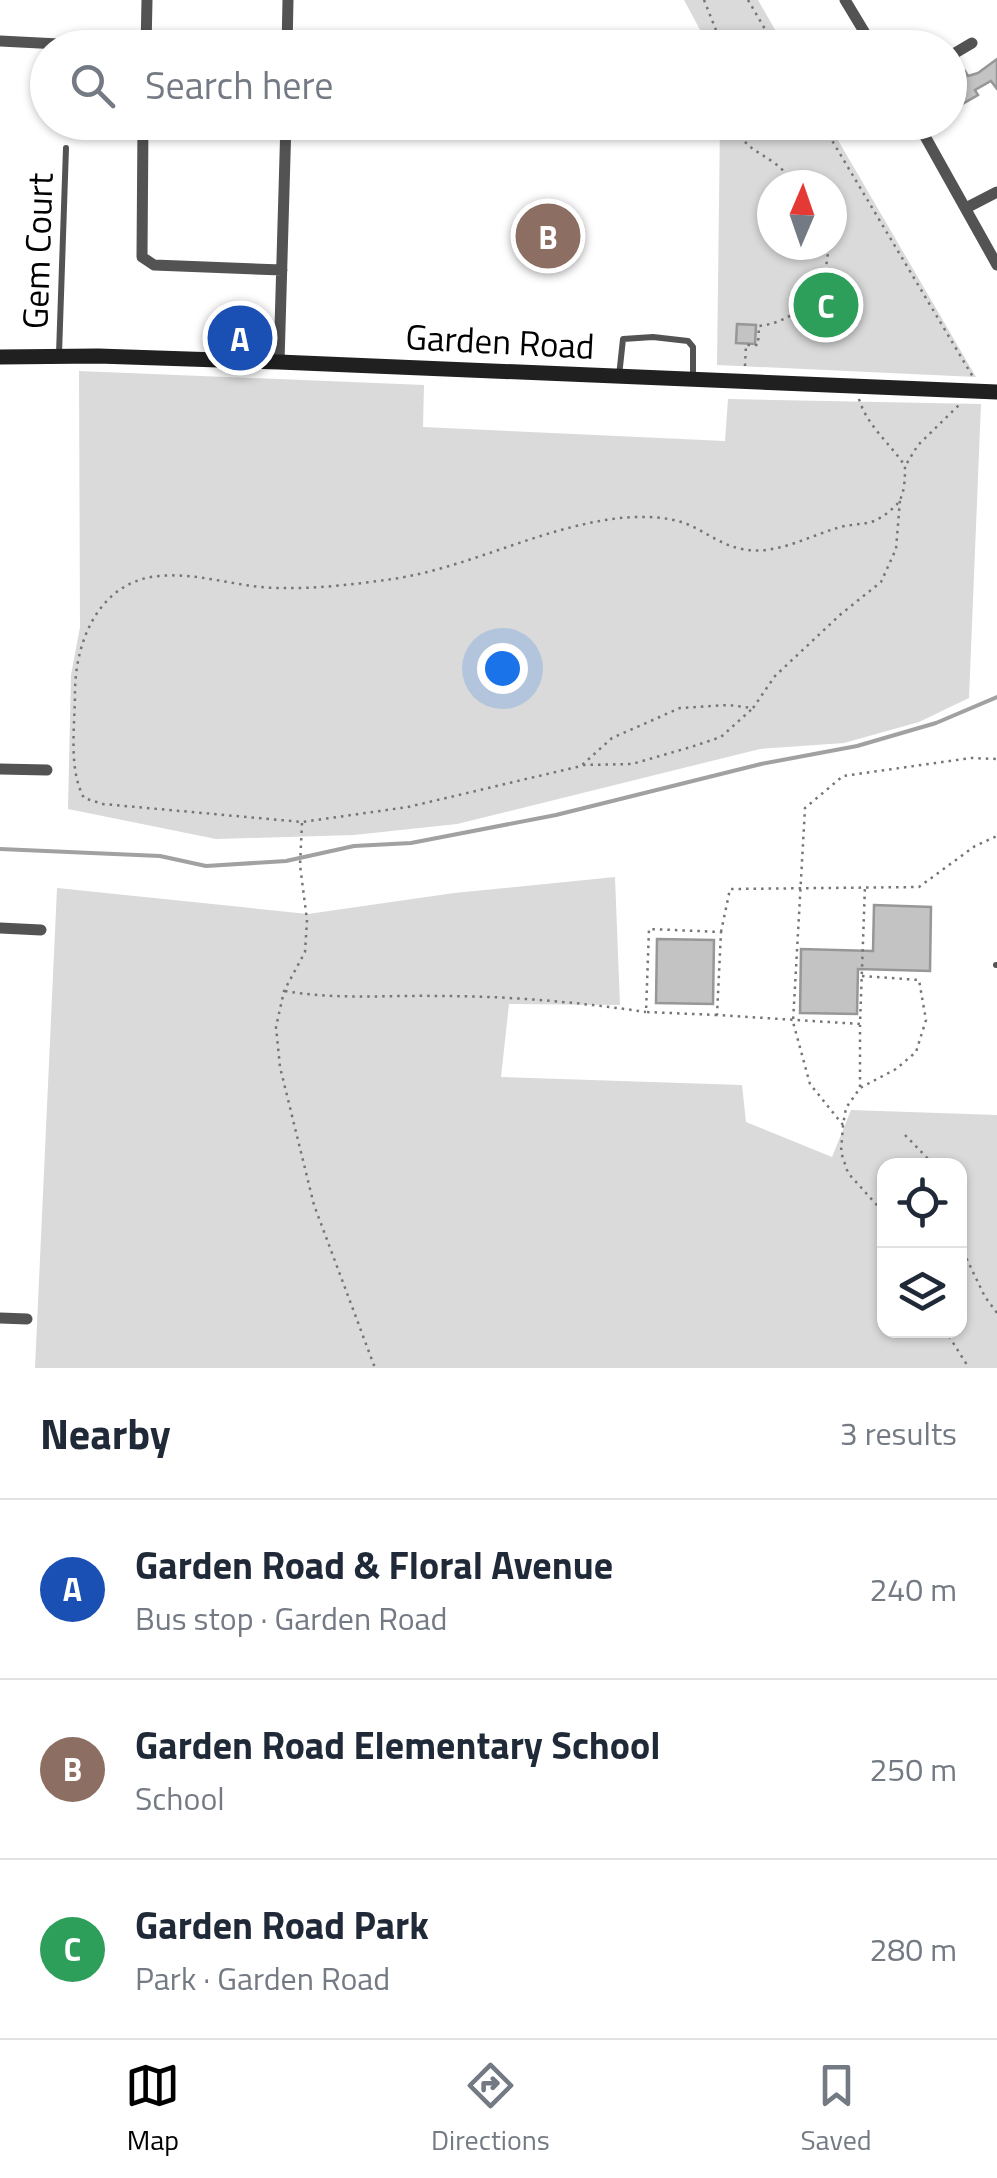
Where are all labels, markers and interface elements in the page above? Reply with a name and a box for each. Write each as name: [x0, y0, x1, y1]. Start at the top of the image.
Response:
search box: [30, 30, 967, 140]
text: Search here: [145, 56, 333, 114]
icon: search: [65, 58, 120, 113]
north arrow: [757, 170, 847, 260]
street label: Gem Court: [7, 172, 67, 330]
pin: B: [516, 198, 580, 274]
pin: C: [794, 268, 858, 342]
pin: A: [208, 300, 272, 376]
street label: Garden Road: [404, 309, 596, 373]
your location: [477, 643, 528, 694]
map controls: [877, 1158, 967, 1338]
button: locate: [877, 1158, 967, 1248]
button: layers: [877, 1248, 967, 1338]
text: Nearby: [40, 1401, 171, 1465]
text: 3 results: [840, 1409, 957, 1457]
text: Garden Road & Floral Avenue: [135, 1536, 613, 1594]
text: A: [63, 1565, 82, 1613]
text: 240 m: [869, 1565, 957, 1613]
text: Bus stop · Garden Road: [135, 1594, 448, 1642]
text: Garden Road Elementary School: [135, 1716, 661, 1774]
text: B: [63, 1745, 82, 1793]
text: 250 m: [869, 1745, 957, 1793]
text: School: [135, 1774, 225, 1822]
text: Garden Road Park: [135, 1896, 429, 1954]
text: C: [64, 1925, 81, 1973]
text: 280 m: [869, 1925, 957, 1973]
text: Park · Garden Road: [135, 1954, 390, 2002]
tab: Map: [125, 2058, 180, 2161]
tab: Directions: [431, 2058, 550, 2161]
tab: Saved: [800, 2058, 872, 2161]

